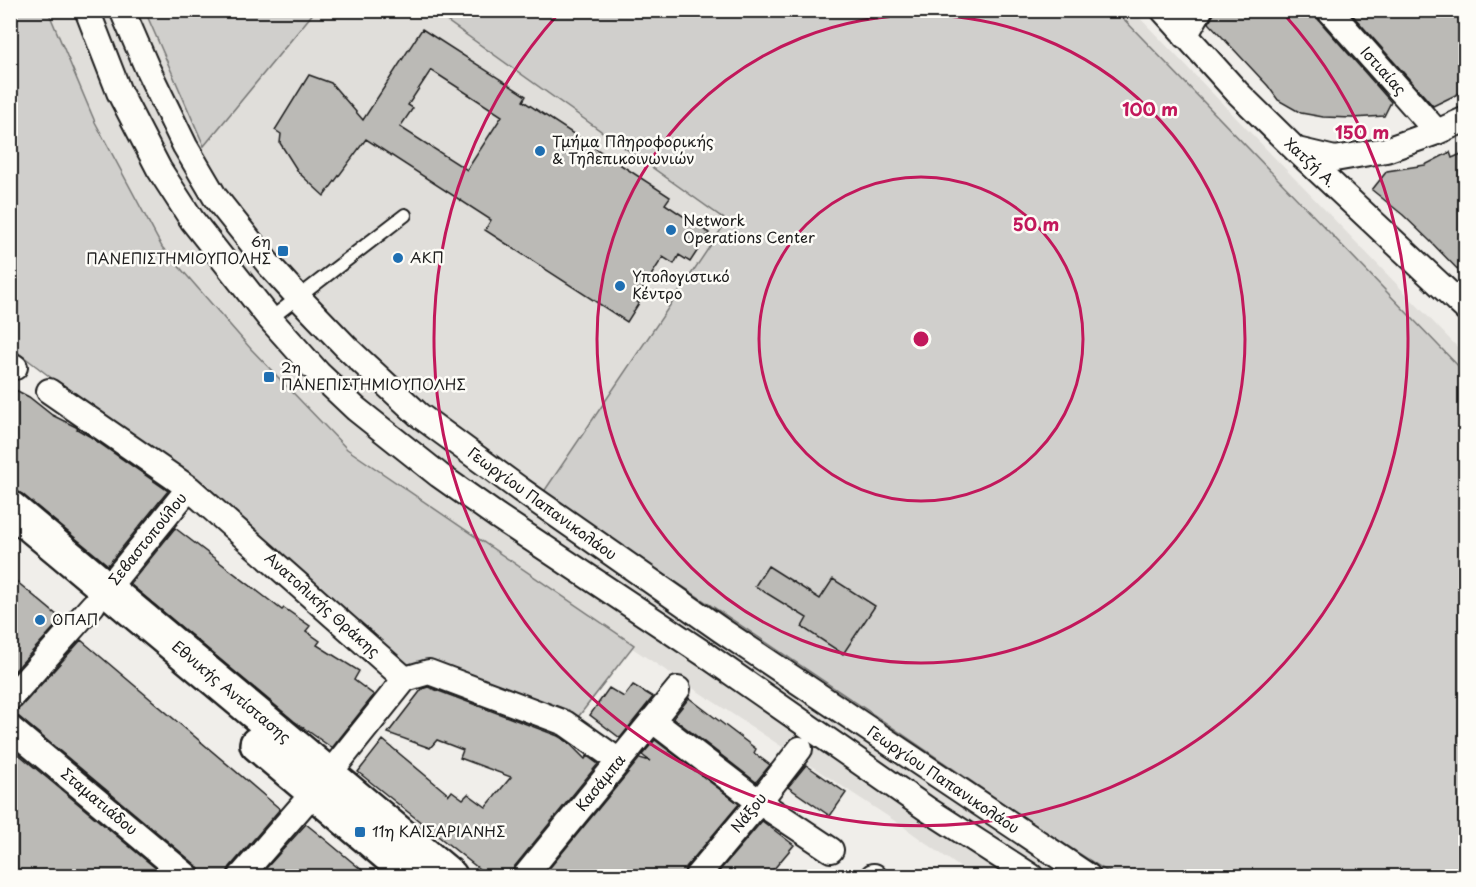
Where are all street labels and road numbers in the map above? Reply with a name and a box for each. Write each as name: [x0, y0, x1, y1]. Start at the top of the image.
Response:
street label: Ιστιαίας: [1356, 40, 1413, 100]
street label: Χατζή Α.: [1280, 132, 1342, 192]
street label: Γεωργίου Παπανικολάου: [463, 441, 622, 565]
street label: Σεβαστοπούλου: [102, 487, 191, 589]
street label: Ανατολικής Θράκης: [260, 546, 386, 662]
street label: Εθνικής Αντίστασης: [168, 634, 297, 748]
street label: Γεωργίου Παπανικολάου: [863, 719, 1025, 839]
street label: Κασάμπα: [570, 748, 630, 816]
street label: Σταματιάδου: [57, 762, 143, 840]
street label: Νάξου: [724, 787, 771, 837]

